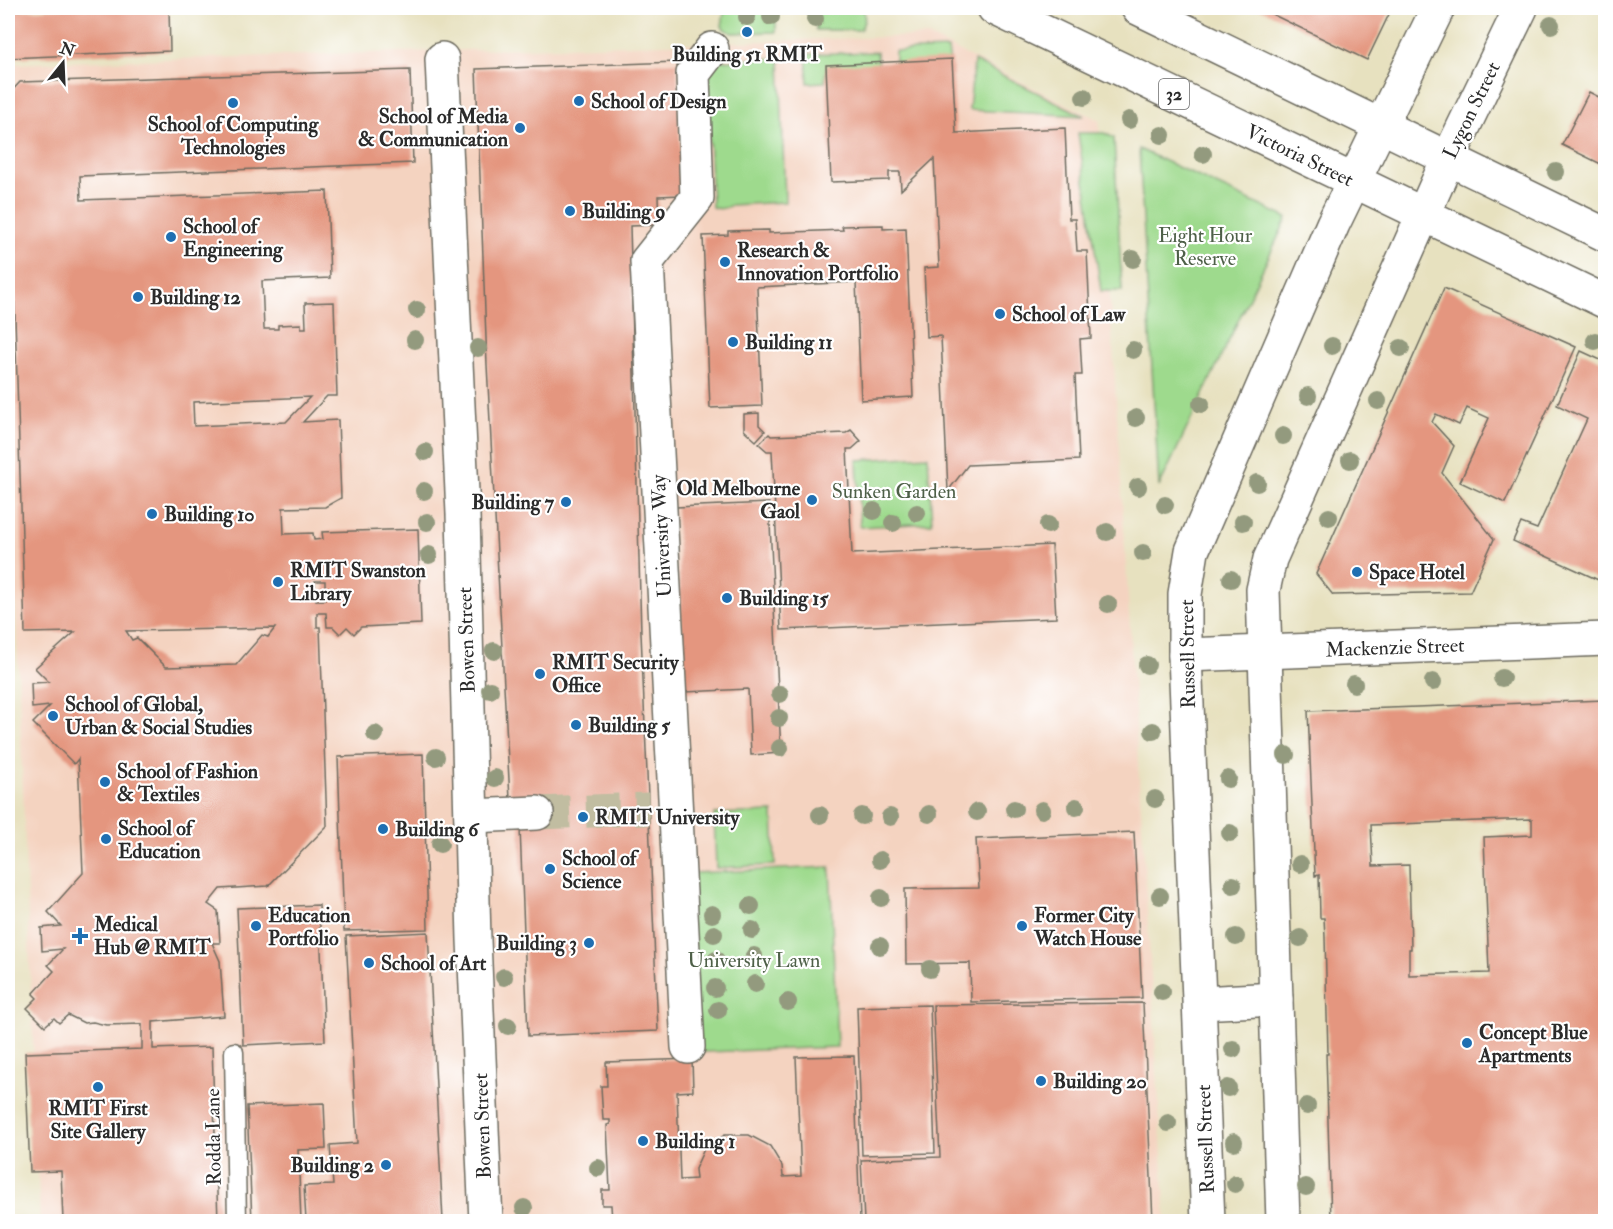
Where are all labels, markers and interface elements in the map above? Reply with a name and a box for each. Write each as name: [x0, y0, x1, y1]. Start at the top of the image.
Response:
marker: Building 51 RMIT: [740, 25, 754, 39]
north arrow: [33, 33, 93, 93]
text: N: [56, 38, 78, 62]
place label: Building 51 RMIT: [672, 42, 822, 68]
street label: Lygon Street: [1437, 57, 1506, 163]
road number: 32: [1159, 79, 1189, 109]
place label: School of Design: [591, 89, 727, 115]
marker: School of Design: [572, 94, 586, 108]
marker: School of Computing Technologies: [226, 96, 240, 110]
place label: School of Media & Communication: [358, 104, 509, 152]
place label: School of Computing Technologies: [148, 112, 319, 161]
street label: Victoria Street: [1242, 119, 1358, 193]
marker: School of Media & Communication: [513, 121, 527, 135]
place label: Building 9: [582, 199, 666, 225]
marker: Building 9: [563, 204, 577, 218]
place label: School of Engineering: [183, 214, 284, 263]
park label: Eight Hour Reserve: [1158, 223, 1253, 271]
marker: School of Engineering: [164, 230, 178, 244]
place label: Research & Innovation Portfolio: [737, 238, 899, 286]
marker: Research & Innovation Portfolio: [718, 255, 732, 269]
place label: Building 12: [150, 285, 241, 311]
marker: Building 12: [131, 290, 145, 304]
place label: School of Law: [1012, 302, 1126, 327]
marker: School of Law: [993, 307, 1007, 321]
place label: Building 11: [745, 330, 833, 356]
marker: Building 11: [726, 335, 740, 349]
street label: University Way: [646, 473, 677, 598]
place label: Old Melbourne Gaol: [676, 476, 801, 524]
park label: Sunken Garden: [832, 479, 956, 504]
place label: Building 7: [471, 490, 555, 516]
marker: Old Melbourne Gaol: [805, 493, 819, 507]
marker: Building 7: [559, 495, 573, 509]
place label: Building 10: [164, 502, 255, 528]
marker: Building 10: [145, 507, 159, 521]
place label: RMIT Swanston Library: [290, 558, 426, 607]
place label: Space Hotel: [1369, 560, 1466, 586]
marker: Space Hotel: [1350, 565, 1364, 579]
marker: RMIT Swanston Library: [271, 575, 285, 589]
street label: Bowen Street: [452, 586, 481, 693]
place label: Building 15: [739, 586, 829, 612]
marker: Building 15: [720, 591, 734, 605]
street label: Russell Street: [1174, 599, 1201, 709]
street label: Mackenzie Street: [1325, 633, 1465, 662]
place label: RMIT Security Office: [552, 650, 680, 698]
marker: RMIT Security Office: [533, 667, 547, 681]
place label: School of Global, Urban & Social Studies: [65, 692, 252, 740]
marker: School of Global, Urban & Social Studies: [46, 709, 60, 723]
place label: Building 5: [588, 713, 671, 739]
marker: Building 5: [569, 718, 583, 732]
place label: School of Fashion & Textiles: [117, 759, 259, 807]
marker: School of Fashion & Textiles: [98, 775, 112, 789]
place label: RMIT University: [595, 805, 740, 831]
marker: RMIT University: [576, 810, 590, 824]
place label: School of Education: [118, 816, 201, 864]
place label: Building 6: [395, 817, 480, 843]
marker: Building 6: [376, 822, 390, 836]
marker: School of Education: [99, 832, 113, 846]
place label: School of Science: [562, 846, 640, 894]
marker: School of Science: [543, 862, 557, 876]
place label: Education Portfolio: [268, 903, 351, 951]
place label: Former City Watch House: [1033, 903, 1142, 951]
place label: Medical Hub @ RMIT: [93, 912, 211, 960]
marker: Education Portfolio: [249, 919, 263, 933]
marker: Former City Watch House: [1015, 919, 1029, 933]
marker: Medical Hub @ RMIT: [71, 927, 89, 945]
place label: Building 3: [496, 931, 577, 957]
marker: Building 3: [582, 936, 596, 950]
park label: University Lawn: [688, 948, 820, 973]
place label: School of Art: [381, 951, 487, 976]
marker: School of Art: [362, 956, 376, 970]
place label: Concept Blue Apartments: [1478, 1020, 1588, 1069]
marker: Concept Blue Apartments: [1460, 1036, 1474, 1050]
place label: Building 20: [1053, 1069, 1147, 1095]
street label: Bowen Street: [468, 1072, 497, 1179]
marker: Building 20: [1034, 1074, 1048, 1088]
marker: RMIT First Site Gallery: [91, 1080, 105, 1094]
street label: Russell Street: [1191, 1083, 1220, 1194]
street label: Rodda Lane: [200, 1088, 227, 1186]
place label: RMIT First Site Gallery: [48, 1096, 148, 1145]
place label: Building 1: [655, 1129, 736, 1155]
marker: Building 1: [636, 1134, 650, 1148]
place label: Building 2: [291, 1153, 374, 1179]
marker: Building 2: [379, 1158, 393, 1172]

